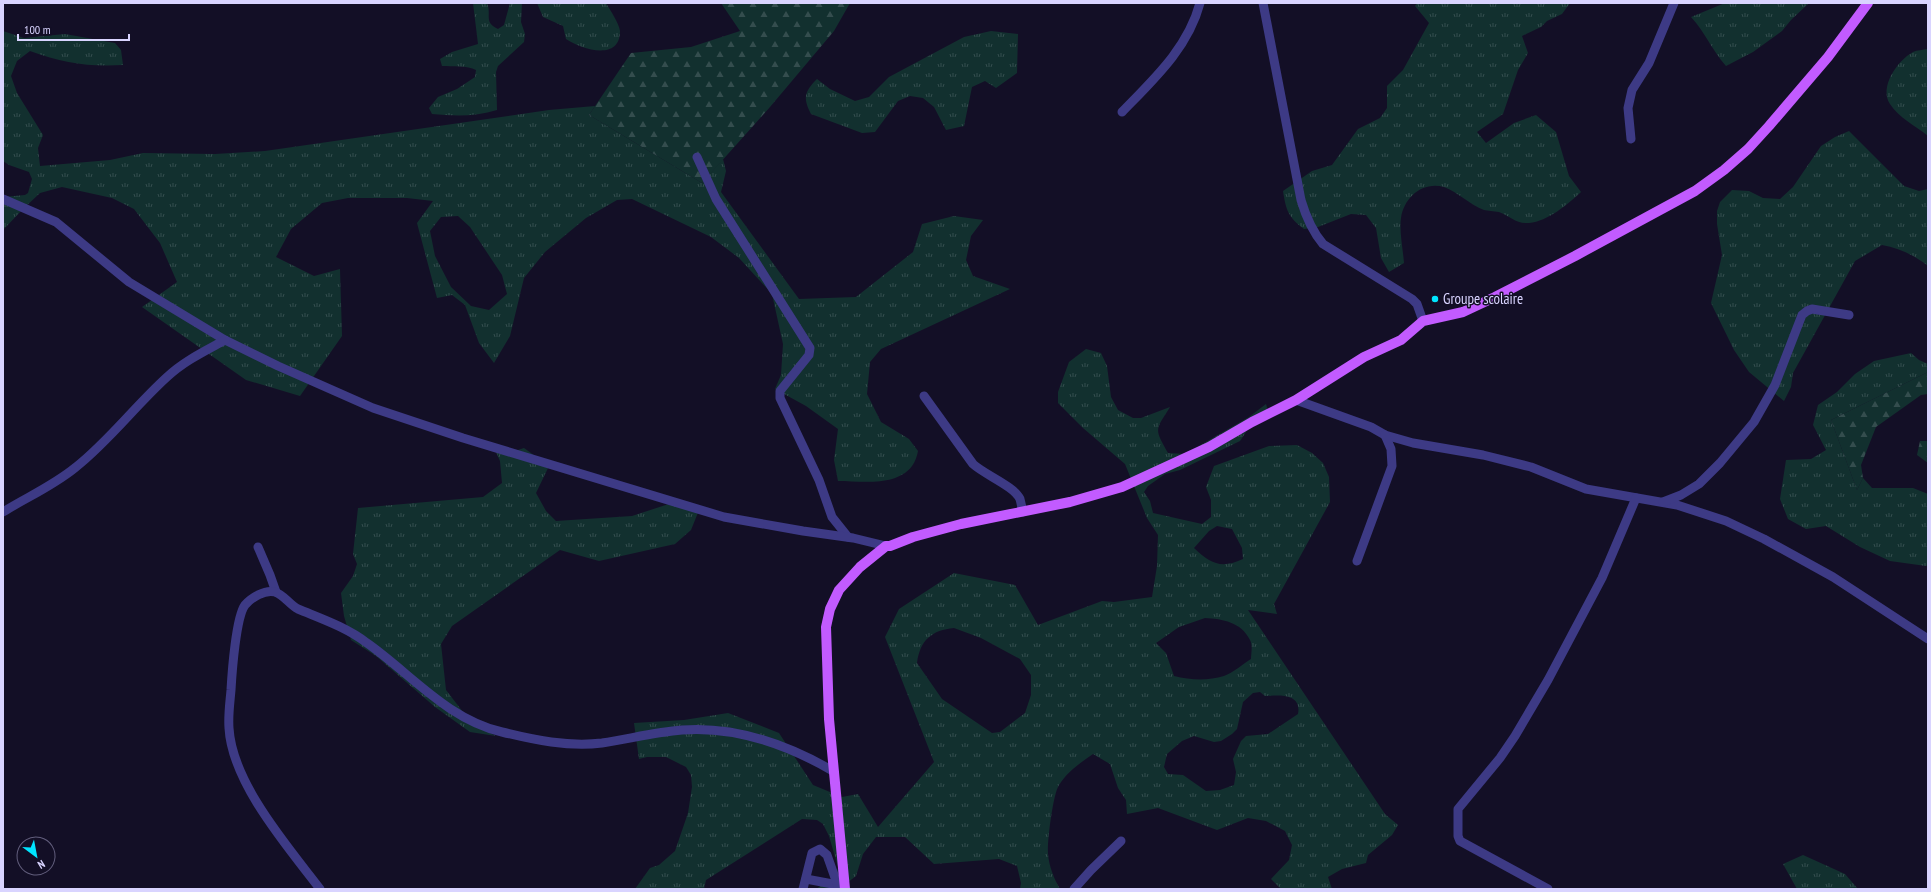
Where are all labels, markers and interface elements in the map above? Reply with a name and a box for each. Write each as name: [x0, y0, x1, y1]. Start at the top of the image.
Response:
scale bar: [18, 16, 129, 42]
text: 100 m: [24, 22, 51, 37]
place label: Groupe scolaire: [1443, 289, 1523, 308]
marker: Groupe scolaire: [1430, 294, 1440, 304]
north arrow: [16, 836, 56, 876]
text: N: [35, 857, 48, 872]

